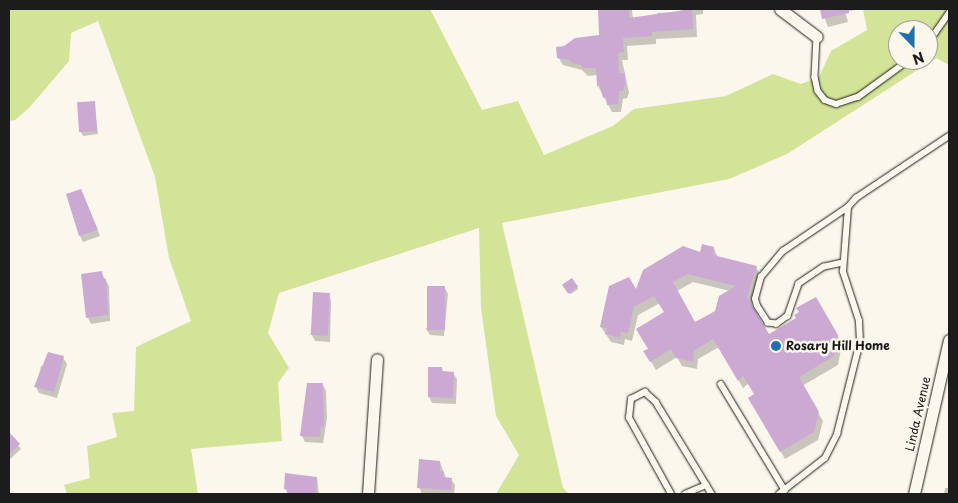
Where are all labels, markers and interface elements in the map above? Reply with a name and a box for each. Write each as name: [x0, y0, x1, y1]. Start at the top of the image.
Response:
north arrow: [888, 20, 938, 70]
text: N: [909, 47, 928, 70]
place label: Rosary Hill Home: [786, 339, 890, 353]
marker: Rosary Hill Home: [770, 340, 782, 352]
street label: Linda Avenue: [902, 375, 934, 453]

